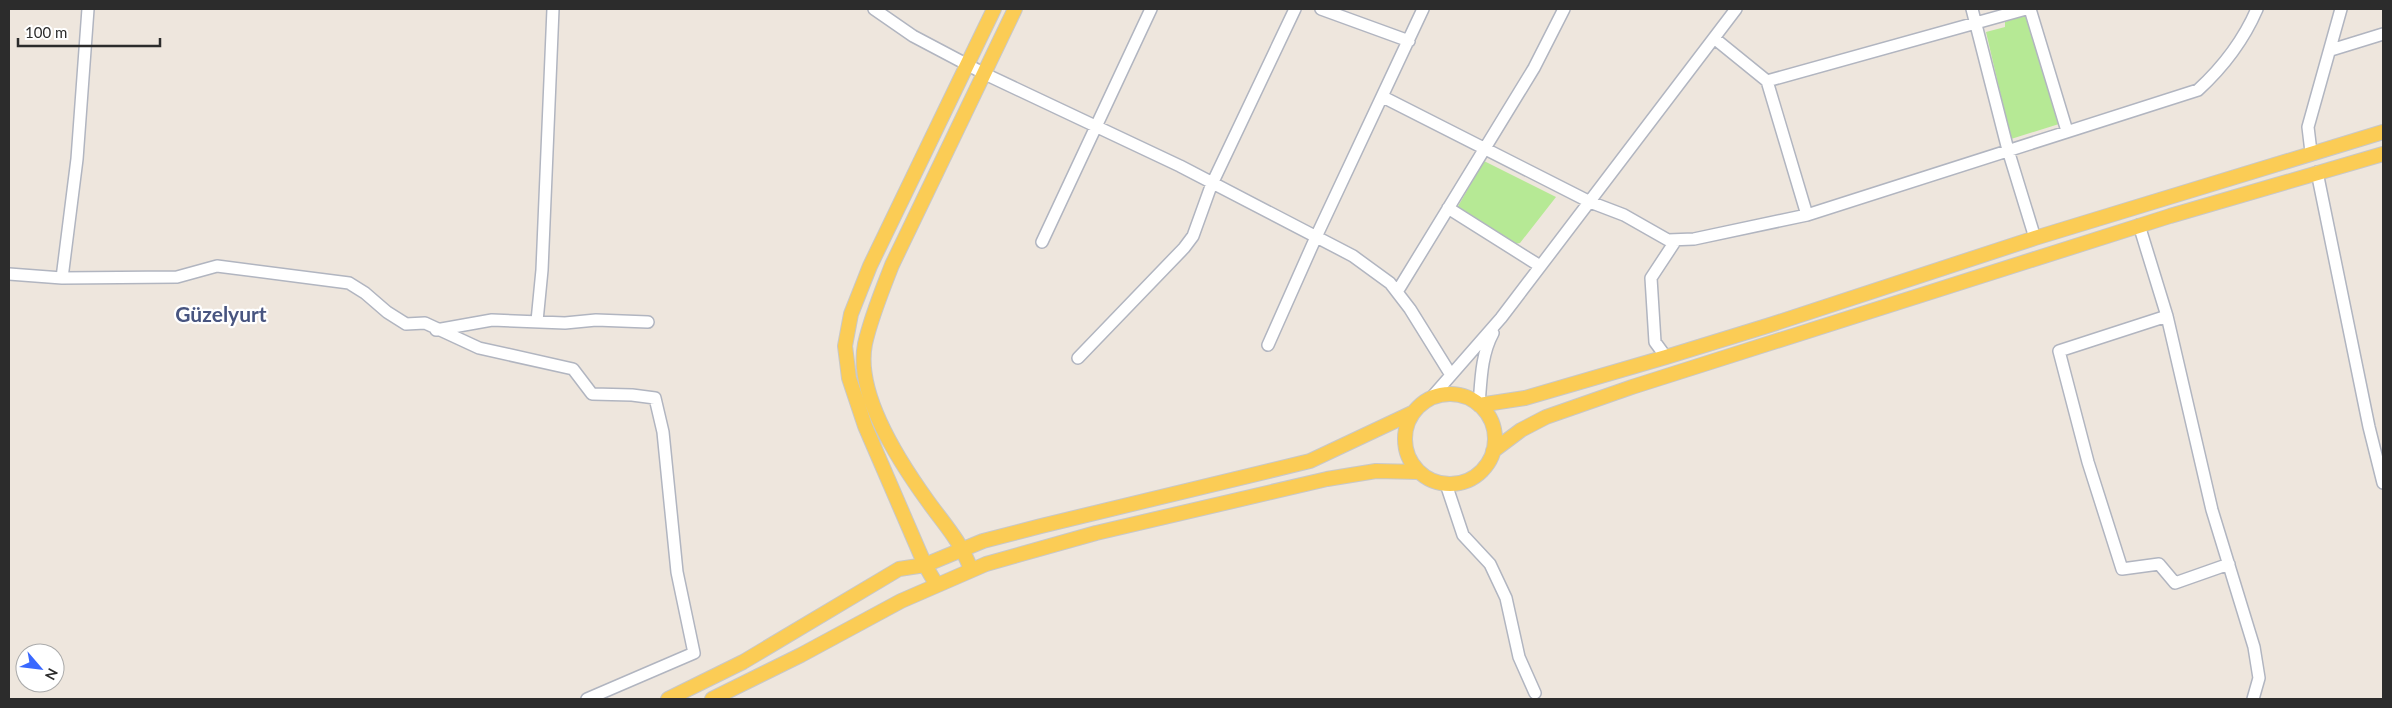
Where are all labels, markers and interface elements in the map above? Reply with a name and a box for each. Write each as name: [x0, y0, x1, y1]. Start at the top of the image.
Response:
scale bar: [18, 15, 160, 47]
text: 100 m: [25, 23, 67, 41]
district label: Güzelyurt: [175, 301, 267, 326]
north arrow: [15, 643, 65, 693]
text: N: [42, 666, 62, 683]

